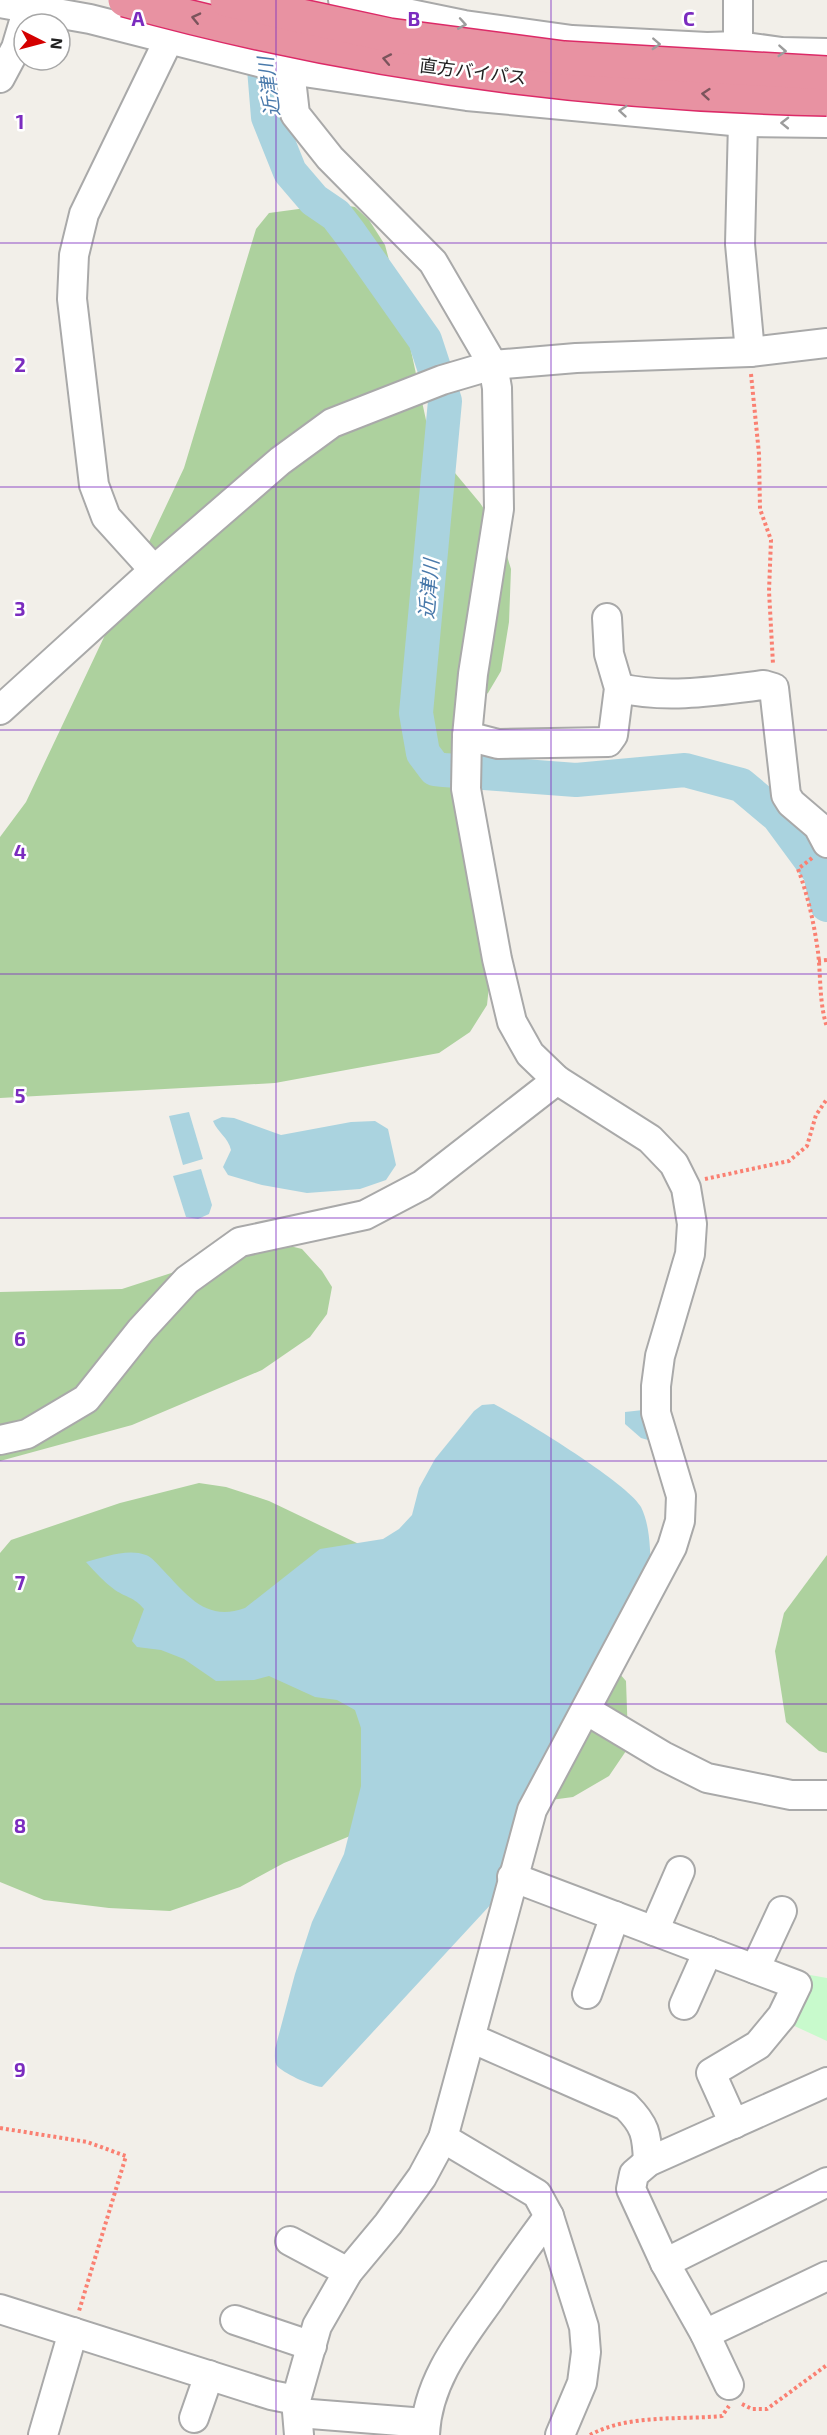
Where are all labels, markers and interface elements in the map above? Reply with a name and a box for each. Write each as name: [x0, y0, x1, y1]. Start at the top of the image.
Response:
text: A: [131, 6, 145, 30]
text: B: [408, 6, 420, 30]
text: C: [683, 6, 695, 30]
north arrow: [12, 12, 72, 72]
one-way arrow: [191, 13, 201, 26]
one-way arrow: [456, 17, 466, 30]
text: N: [47, 37, 67, 50]
one-way arrow: [651, 38, 660, 51]
one-way arrow: [778, 45, 787, 58]
one-way arrow: [382, 53, 392, 66]
water label: 近津川: [252, 54, 284, 118]
street label: 直方バイパス: [418, 54, 528, 88]
one-way arrow: [701, 88, 710, 101]
one-way arrow: [618, 105, 627, 118]
text: 1: [16, 109, 24, 133]
one-way arrow: [781, 116, 790, 129]
text: 2: [14, 352, 26, 376]
water label: 近津川: [413, 556, 443, 620]
text: 3: [14, 596, 26, 620]
text: 4: [14, 839, 27, 863]
text: 5: [14, 1083, 26, 1107]
text: 6: [14, 1326, 26, 1350]
text: 7: [15, 1570, 26, 1594]
text: 8: [14, 1813, 26, 1837]
text: 9: [14, 2057, 26, 2081]

